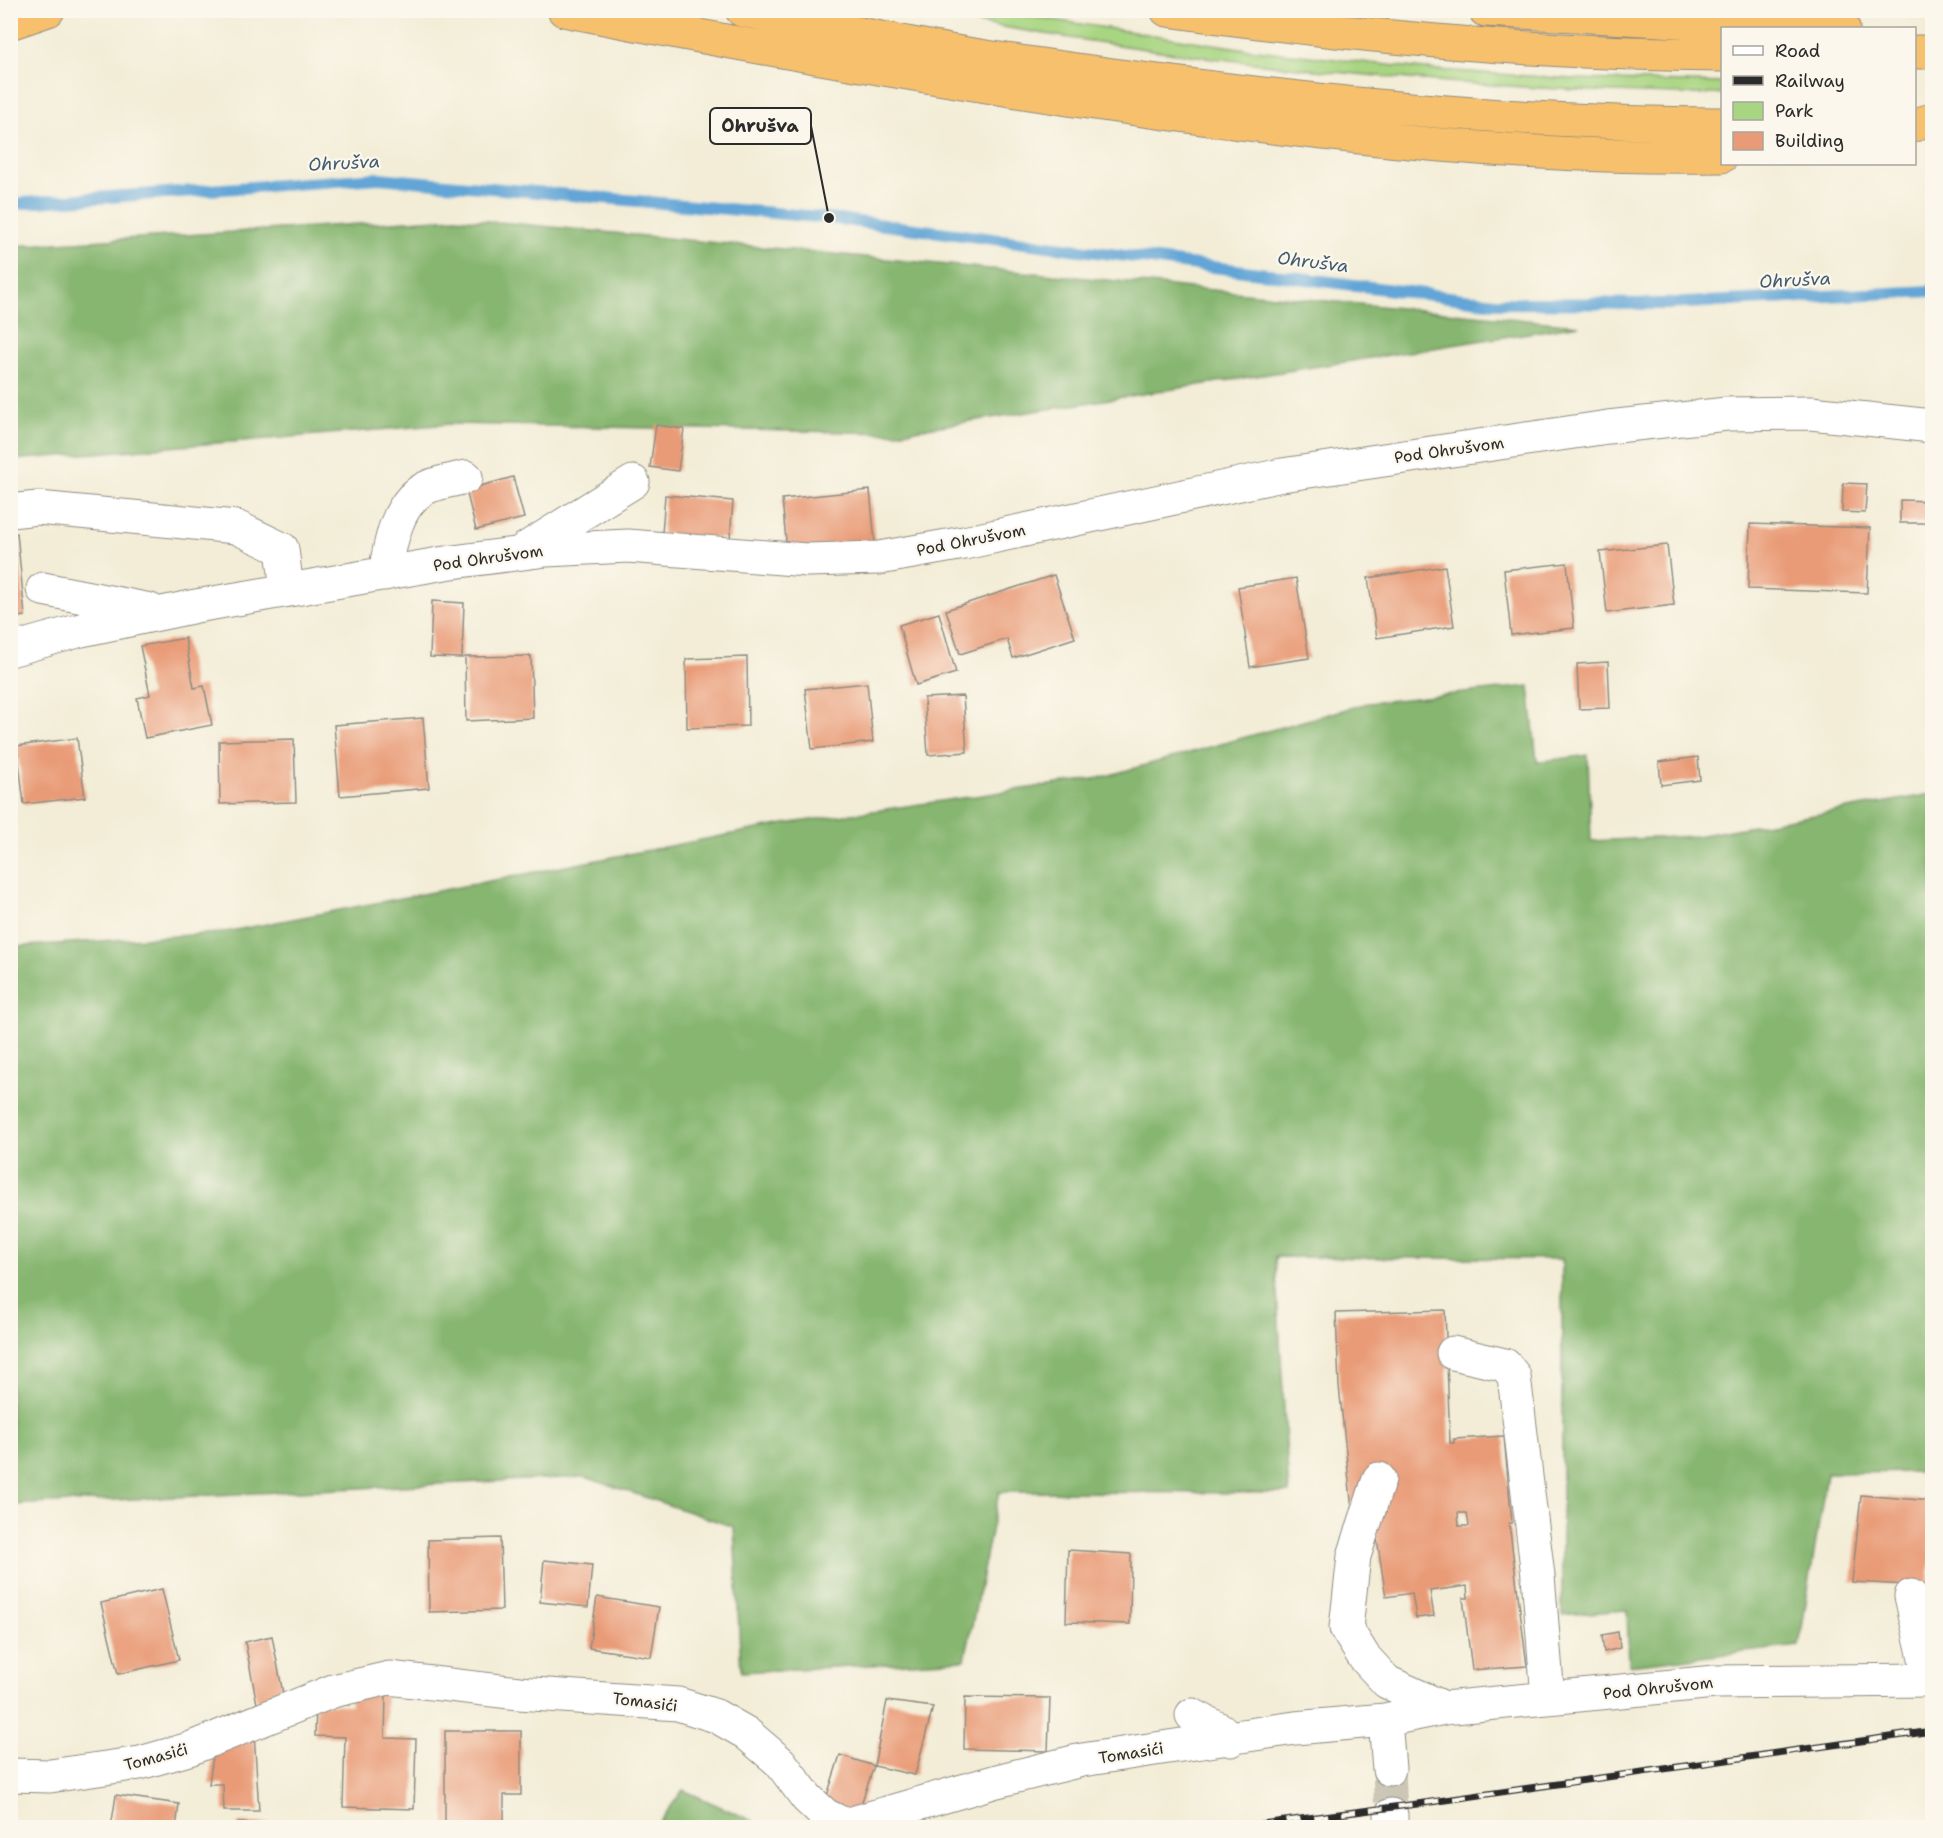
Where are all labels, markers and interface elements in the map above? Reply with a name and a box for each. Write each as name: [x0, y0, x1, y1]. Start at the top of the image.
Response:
legend: [1721, 27, 1916, 165]
text: Road: [1775, 39, 1820, 63]
text: Railway: [1775, 69, 1845, 93]
text: Park: [1775, 99, 1814, 123]
callout: Ohrušva: [710, 108, 811, 144]
text: Ohrušva: [721, 114, 800, 138]
text: Building: [1775, 129, 1844, 153]
water label: Ohrušva: [308, 149, 380, 177]
water label: Ohrušva: [1276, 246, 1350, 278]
water label: Ohrušva: [1759, 266, 1831, 294]
street label: Pod Ohrušvom: [1393, 432, 1505, 468]
street label: Pod Ohrušvom: [915, 519, 1028, 561]
street label: Pod Ohrušvom: [432, 540, 544, 576]
street label: Pod Ohrušvom: [1602, 1672, 1714, 1704]
street label: Tomasići: [611, 1688, 679, 1716]
street label: Tomasići: [122, 1738, 190, 1776]
street label: Tomasići: [1097, 1738, 1165, 1768]

